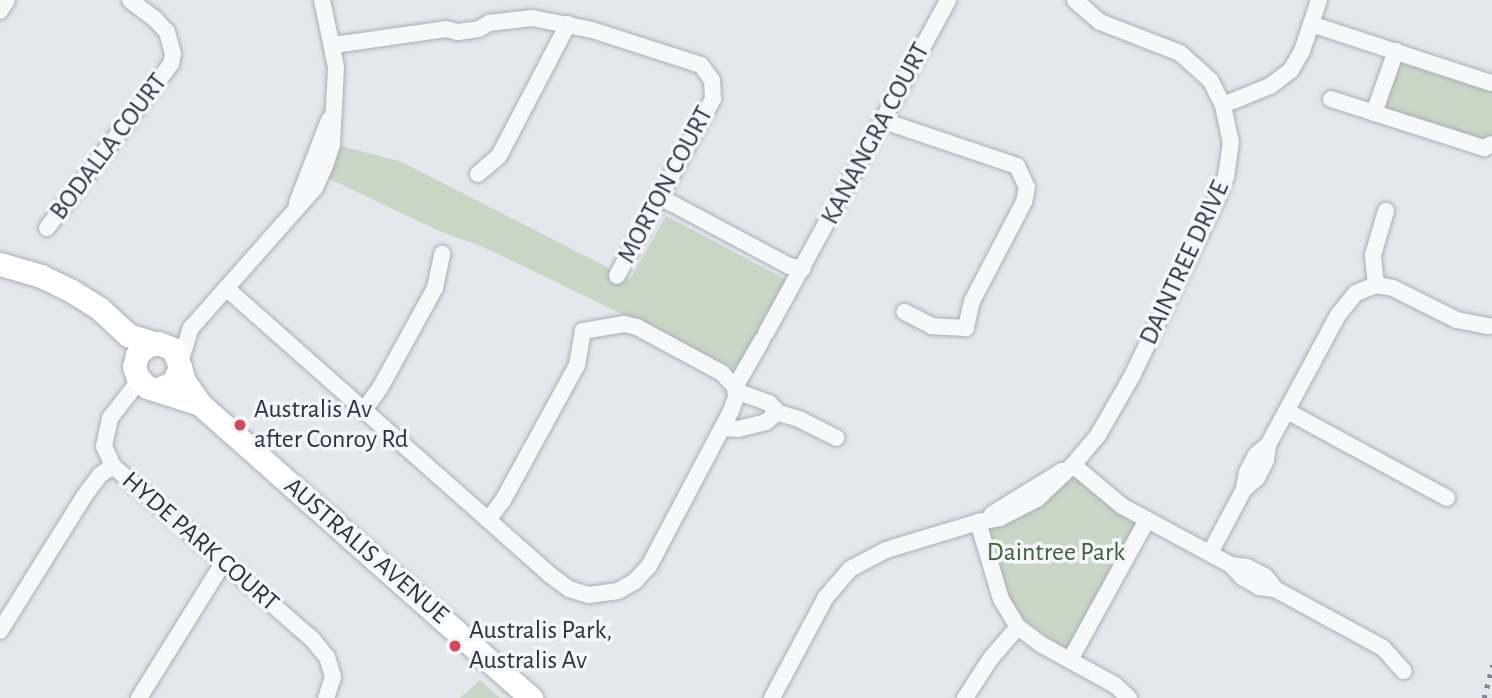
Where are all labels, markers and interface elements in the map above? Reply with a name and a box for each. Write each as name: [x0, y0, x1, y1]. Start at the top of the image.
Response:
street label: KANANGRA COURT: [815, 38, 937, 230]
street label: BODALLA COURT: [44, 68, 174, 226]
street label: MORTON COURT: [612, 101, 720, 269]
street label: DAINTREE DRIVE: [1133, 176, 1237, 350]
place label: Australis Av after Conroy Rd: [254, 394, 408, 456]
marker: Australis Av after Conroy Rd: [232, 417, 248, 433]
street label: HYDE PARK COURT: [115, 465, 285, 619]
street label: AUSTRALIS AVENUE: [277, 471, 455, 631]
park label: Daintree Park: [987, 537, 1125, 569]
place label: Australis Park, Australis Av: [469, 615, 612, 676]
marker: Australis Park, Australis Av: [447, 638, 463, 654]

